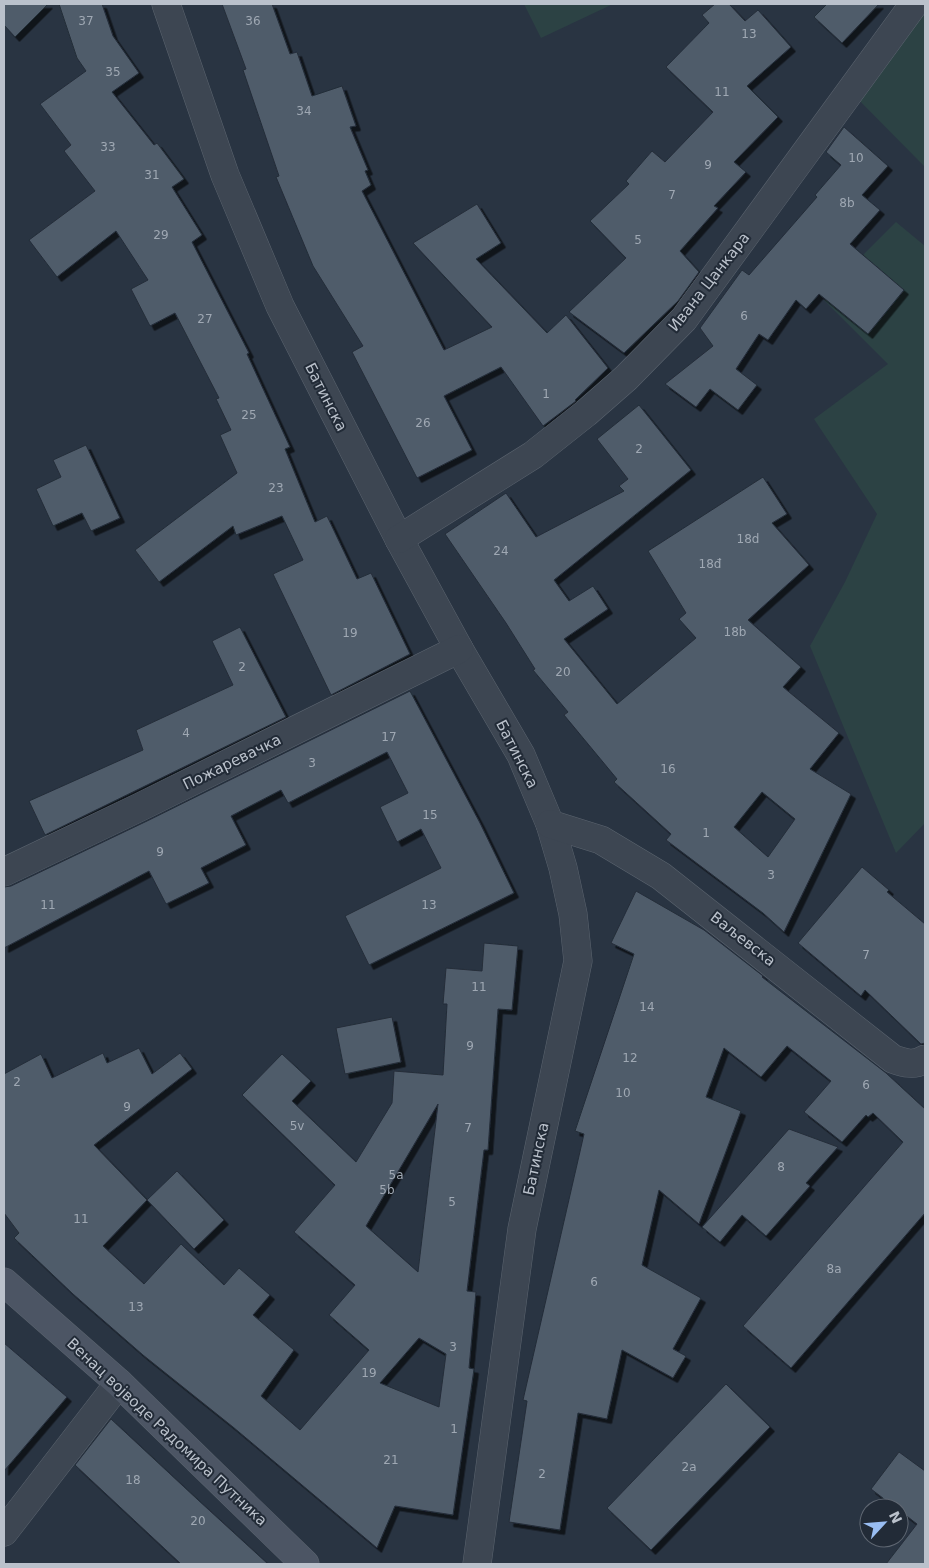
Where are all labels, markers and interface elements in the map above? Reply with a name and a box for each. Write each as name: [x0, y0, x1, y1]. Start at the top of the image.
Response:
house number: 37: [78, 14, 94, 28]
house number: 36: [245, 14, 261, 28]
house number: 13: [741, 27, 757, 41]
house number: 35: [105, 65, 121, 79]
house number: 11: [714, 85, 730, 99]
house number: 34: [296, 104, 312, 118]
house number: 33: [100, 140, 116, 154]
house number: 10: [848, 151, 864, 165]
house number: 9: [704, 158, 712, 172]
house number: 31: [144, 168, 160, 182]
house number: 7: [668, 188, 676, 202]
house number: 8b: [839, 196, 855, 210]
house number: 29: [153, 228, 169, 242]
street label: Ивана Цанкара: [665, 229, 753, 335]
house number: 5: [634, 233, 642, 247]
house number: 6: [740, 309, 748, 323]
house number: 27: [197, 312, 213, 326]
street label: Батинска: [301, 360, 351, 434]
house number: 1: [542, 387, 550, 401]
house number: 25: [241, 408, 257, 422]
house number: 26: [415, 416, 431, 430]
house number: 2: [635, 442, 643, 456]
house number: 23: [268, 481, 284, 495]
house number: 18d: [737, 532, 759, 546]
house number: 24: [493, 544, 509, 558]
house number: 18đ: [699, 557, 722, 571]
house number: 18b: [724, 625, 746, 639]
house number: 19: [342, 626, 358, 640]
house number: 2: [238, 660, 246, 674]
house number: 20: [555, 665, 571, 679]
street label: Батинска: [492, 717, 542, 791]
house number: 4: [182, 726, 190, 740]
street label: Пожаревачка: [180, 730, 284, 794]
house number: 17: [381, 730, 397, 744]
house number: 3: [308, 756, 316, 770]
house number: 16: [660, 762, 676, 776]
house number: 15: [422, 808, 438, 822]
house number: 1: [702, 826, 710, 840]
house number: 9: [156, 845, 164, 859]
house number: 3: [767, 868, 775, 882]
house number: 11: [40, 898, 56, 912]
house number: 13: [421, 898, 437, 912]
street label: Ваљевска: [707, 908, 779, 970]
house number: 7: [862, 948, 870, 962]
house number: 11: [471, 980, 487, 994]
house number: 14: [639, 1000, 655, 1014]
house number: 9: [466, 1039, 474, 1053]
house number: 12: [622, 1051, 638, 1065]
house number: 2: [13, 1075, 21, 1089]
house number: 6: [862, 1078, 870, 1092]
house number: 10: [615, 1086, 631, 1100]
house number: 9: [123, 1100, 131, 1114]
house number: 5v: [290, 1119, 304, 1133]
house number: 7: [464, 1121, 472, 1135]
street label: Батинска: [519, 1121, 553, 1197]
house number: 8: [777, 1160, 785, 1174]
house number: 5a: [389, 1168, 404, 1182]
house number: 5b: [379, 1183, 395, 1197]
house number: 5: [448, 1195, 456, 1209]
house number: 11: [73, 1212, 89, 1226]
house number: 8a: [827, 1262, 842, 1276]
house number: 6: [590, 1275, 598, 1289]
house number: 13: [128, 1300, 144, 1314]
street label: Венац војводе Радомира Путника: [63, 1334, 271, 1530]
house number: 3: [449, 1340, 457, 1354]
house number: 19: [361, 1366, 377, 1380]
house number: 1: [450, 1422, 458, 1436]
house number: 21: [383, 1453, 399, 1467]
house number: 2a: [682, 1460, 697, 1474]
house number: 2: [538, 1467, 546, 1481]
house number: 18: [125, 1473, 141, 1487]
north arrow: [859, 1498, 909, 1548]
text: N: [886, 1509, 905, 1526]
house number: 20: [190, 1514, 206, 1528]

